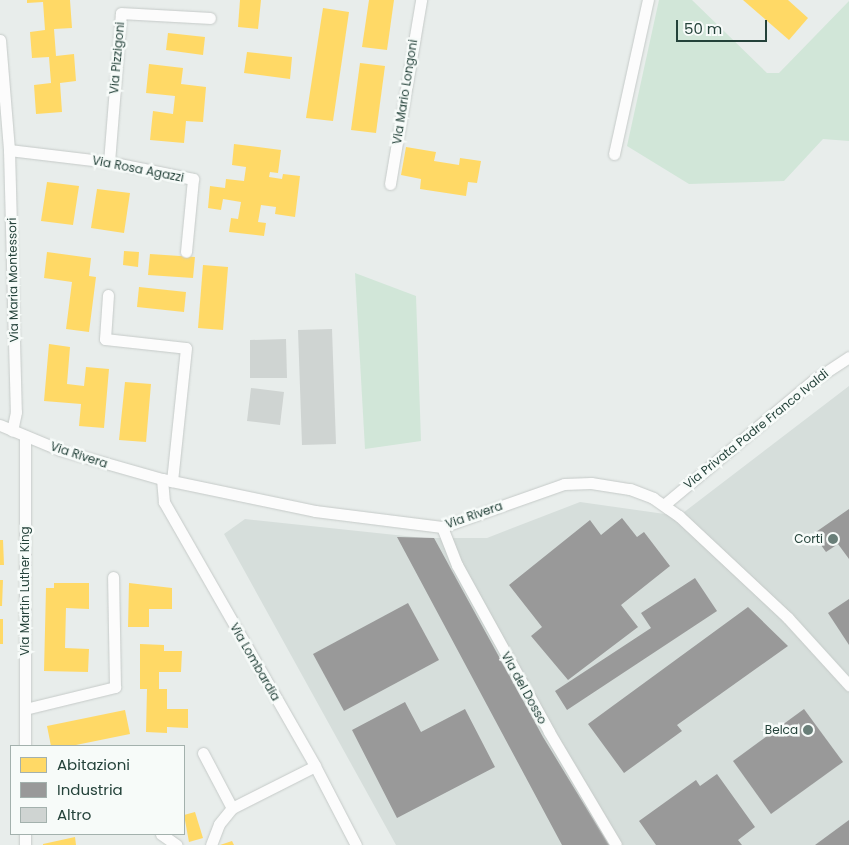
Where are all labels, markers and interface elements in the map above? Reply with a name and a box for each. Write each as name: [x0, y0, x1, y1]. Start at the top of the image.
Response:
scale bar: [679, 10, 770, 42]
text: 50 m: [684, 18, 722, 39]
street label: Via Pizzigoni: [107, 21, 127, 95]
street label: Via Mario Longoni: [390, 38, 420, 146]
street label: Via Rosa Agazzi: [91, 153, 185, 185]
street label: Via Maria Montessori: [5, 218, 21, 342]
street label: Via Privata Padre Franco Ivaldi: [681, 366, 831, 492]
street label: Via Rivera: [49, 439, 109, 471]
street label: Via Rivera: [444, 499, 504, 531]
street label: Via Martin Luther King: [18, 526, 32, 656]
place label: Corti: [794, 532, 823, 546]
marker: Corti: [827, 533, 839, 545]
street label: Via Lombardia: [227, 621, 283, 703]
street label: Via del Dosso: [498, 649, 550, 727]
place label: Belca: [765, 723, 798, 737]
marker: Belca: [802, 724, 814, 736]
legend: [10, 745, 185, 835]
text: Abitazioni: [57, 754, 130, 775]
text: Industria: [57, 779, 123, 800]
text: Altro: [57, 804, 91, 825]

